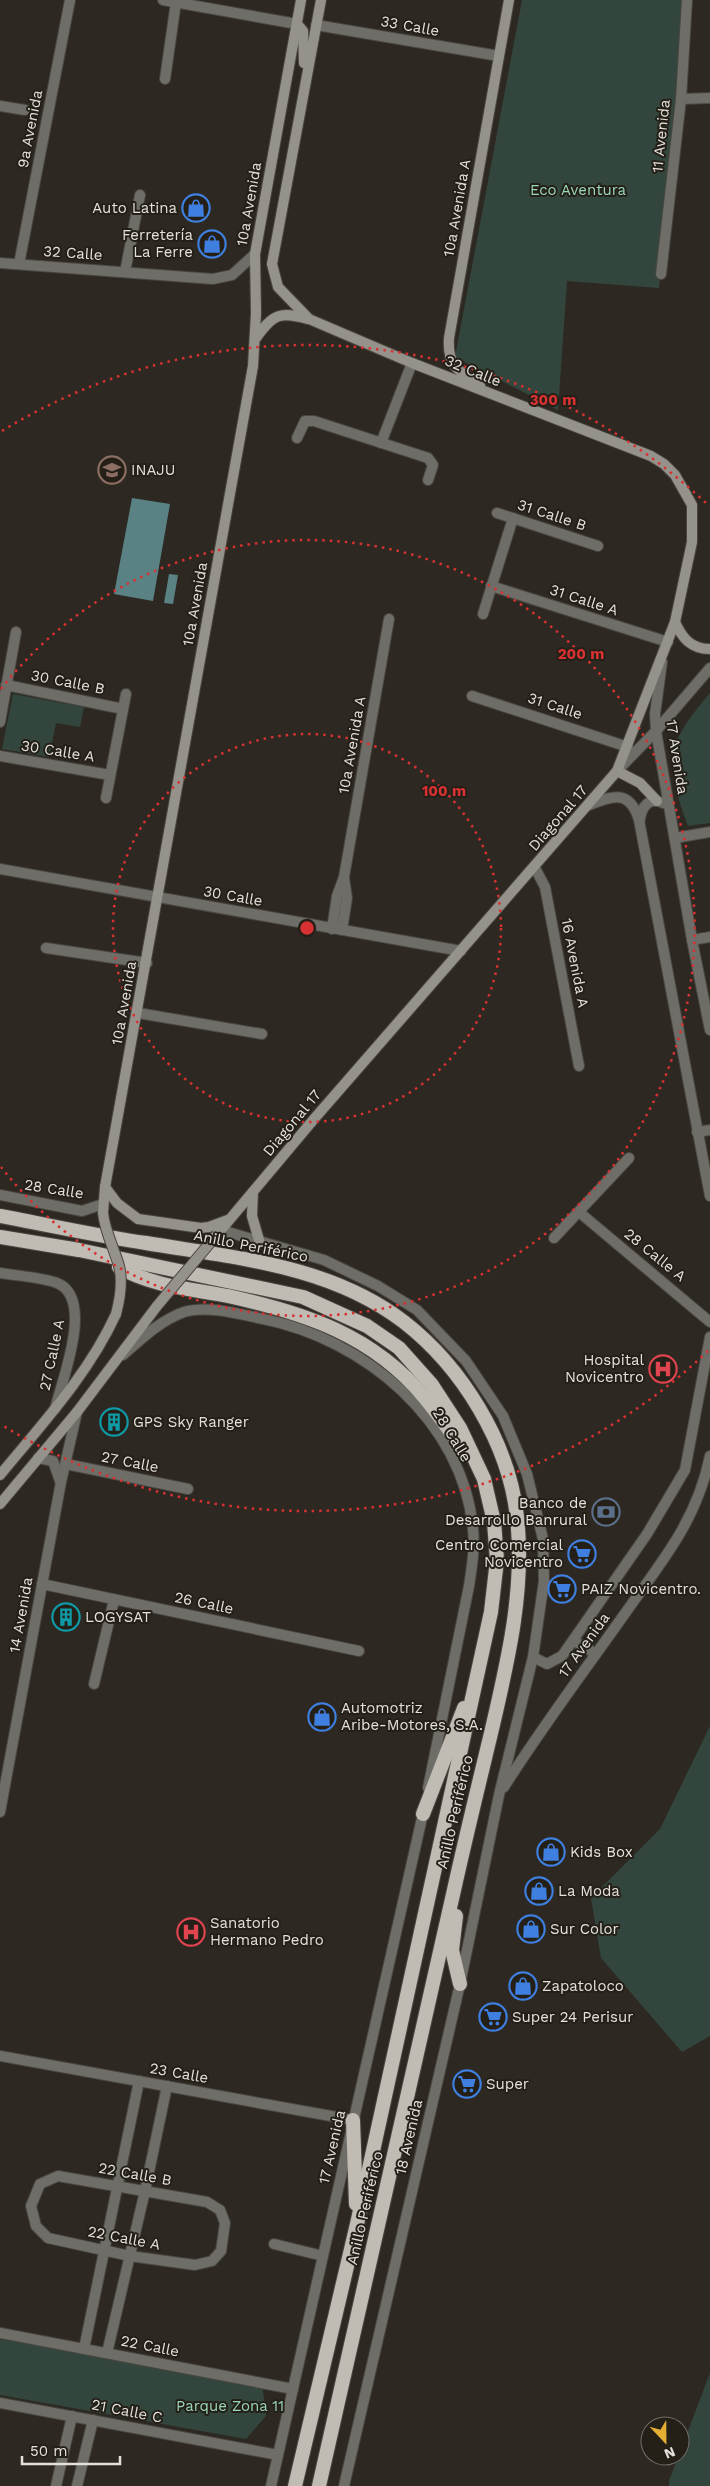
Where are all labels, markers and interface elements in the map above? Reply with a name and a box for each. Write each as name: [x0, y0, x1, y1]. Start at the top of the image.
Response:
street label: 33 Calle: [379, 12, 441, 40]
street label: 9a Avenida: [14, 88, 46, 169]
street label: 11 Avenida: [648, 98, 674, 173]
street label: 10a Avenida A: [440, 158, 474, 258]
street label: 10a Avenida: [233, 160, 265, 247]
park label: Eco Aventura: [530, 181, 627, 199]
shop icon: Auto Latina: [181, 193, 211, 223]
place label: Auto Latina: [92, 199, 177, 217]
place label: Ferretería La Ferre: [122, 226, 194, 261]
shop icon: Ferretería La Ferre: [197, 229, 227, 259]
street label: 32 Calle: [43, 242, 103, 264]
street label: 32 Calle: [442, 352, 504, 390]
text: 300 m: [530, 391, 576, 409]
school or university icon: INAJU: [97, 455, 127, 485]
place label: INAJU: [131, 461, 175, 479]
street label: 31 Calle B: [515, 495, 589, 535]
street label: 10a Avenida: [179, 560, 211, 647]
street label: 31 Calle A: [548, 581, 621, 620]
text: 200 m: [558, 645, 604, 663]
street label: 30 Calle B: [30, 666, 106, 698]
street label: 31 Calle: [525, 689, 585, 723]
street label: 10a Avenida A: [335, 695, 369, 795]
street label: 17 Avenida: [662, 718, 692, 796]
street label: 30 Calle A: [20, 736, 96, 766]
street label: Diagonal 17: [525, 781, 591, 855]
text: 100 m: [422, 782, 466, 800]
street label: 30 Calle: [202, 882, 264, 910]
street label: 16 Avenida A: [558, 917, 592, 1009]
centre of rings: [298, 919, 316, 937]
street label: 10a Avenida: [108, 959, 140, 1046]
street label: Diagonal 17: [259, 1086, 325, 1160]
street label: 28 Calle: [23, 1175, 85, 1203]
street label: 28 Calle A: [621, 1225, 690, 1285]
street label: Anillo Periférico: [192, 1226, 310, 1266]
street label: 27 Calle A: [36, 1318, 68, 1392]
place label: Hospital Novicentro: [565, 1351, 644, 1386]
hospital icon: Hospital Novicentro: [648, 1354, 678, 1384]
street label: 28 Calle: [429, 1405, 475, 1465]
building icon: GPS Sky Ranger: [99, 1407, 129, 1437]
place label: GPS Sky Ranger: [133, 1413, 249, 1431]
street label: 27 Calle: [100, 1448, 160, 1476]
place label: Banco de Desarrollo Banrural: [445, 1494, 587, 1529]
bank icon: Banco de Desarrollo Banrural: [591, 1497, 621, 1527]
place label: Centro Comercial Novicentro: [435, 1536, 563, 1571]
supermarket icon: Centro Comercial Novicentro: [567, 1539, 597, 1569]
supermarket icon: PAIZ Novicentro.: [547, 1574, 577, 1604]
street label: 14 Avenida: [5, 1575, 37, 1654]
place label: PAIZ Novicentro.: [581, 1580, 701, 1598]
street label: 26 Calle: [173, 1588, 235, 1618]
building icon: LOGYSAT: [51, 1602, 81, 1632]
place label: LOGYSAT: [85, 1608, 151, 1626]
street label: 17 Avenida: [555, 1609, 614, 1681]
place label: Automotriz Aribe-Motores, S.A.: [341, 1699, 483, 1734]
shop icon: Automotriz Aribe-Motores, S.A.: [307, 1702, 337, 1732]
street label: Anillo Periférico: [433, 1753, 477, 1871]
shop icon: Kids Box: [536, 1837, 566, 1867]
place label: Kids Box: [570, 1843, 633, 1861]
shop icon: La Moda: [524, 1876, 554, 1906]
place label: La Moda: [558, 1882, 620, 1900]
place label: Sanatorio Hermano Pedro: [210, 1914, 324, 1949]
shop icon: Sur Color: [516, 1914, 546, 1944]
hospital icon: Sanatorio Hermano Pedro: [176, 1917, 206, 1947]
place label: Sur Color: [550, 1920, 619, 1938]
shop icon: Zapatoloco: [508, 1971, 538, 2001]
place label: Zapatoloco: [542, 1977, 624, 1995]
supermarket icon: Super 24 Perisur: [478, 2002, 508, 2032]
place label: Super 24 Perisur: [512, 2008, 633, 2026]
street label: 23 Calle: [148, 2059, 210, 2087]
supermarket icon: Super: [452, 2069, 482, 2099]
place label: Super: [486, 2075, 529, 2093]
street label: 18 Avenida: [392, 2097, 427, 2176]
street label: 17 Avenida: [315, 2108, 349, 2186]
street label: Anillo Periférico: [343, 2149, 387, 2267]
street label: 22 Calle B: [97, 2159, 173, 2189]
street label: 22 Calle A: [86, 2222, 162, 2254]
street label: 22 Calle: [119, 2332, 181, 2360]
street label: 21 Calle C: [90, 2395, 164, 2427]
park label: Parque Zona 11: [176, 2397, 284, 2415]
north arrow: [640, 2416, 690, 2466]
scale bar: [22, 2434, 120, 2466]
text: 50 m: [30, 2442, 67, 2460]
text: N: [662, 2444, 678, 2462]

